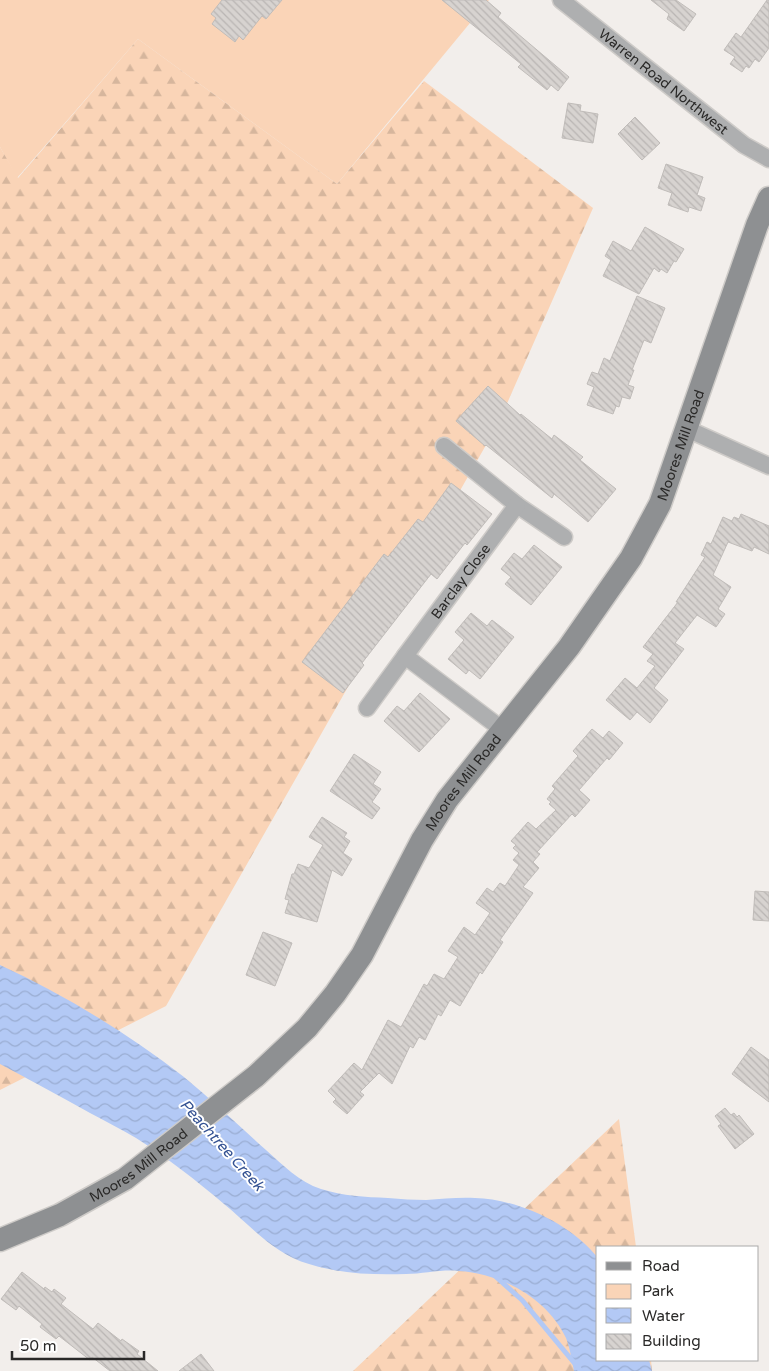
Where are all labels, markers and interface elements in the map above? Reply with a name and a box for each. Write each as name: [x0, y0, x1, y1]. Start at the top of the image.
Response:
street label: Warren Road Northwest: [595, 25, 732, 139]
street label: Moores Mill Road: [654, 388, 708, 503]
street label: Barclay Close: [428, 541, 494, 622]
street label: Moores Mill Road: [422, 731, 505, 834]
water label: Peachtree Creek: [176, 1096, 269, 1196]
street label: Moores Mill Road: [86, 1125, 191, 1206]
legend: [596, 1246, 759, 1361]
text: Road: [642, 1257, 680, 1275]
text: Park: [642, 1282, 674, 1300]
text: Water: [642, 1307, 685, 1325]
scale bar: [12, 1328, 145, 1360]
text: Building: [642, 1332, 701, 1350]
text: 50 m: [20, 1337, 57, 1355]

